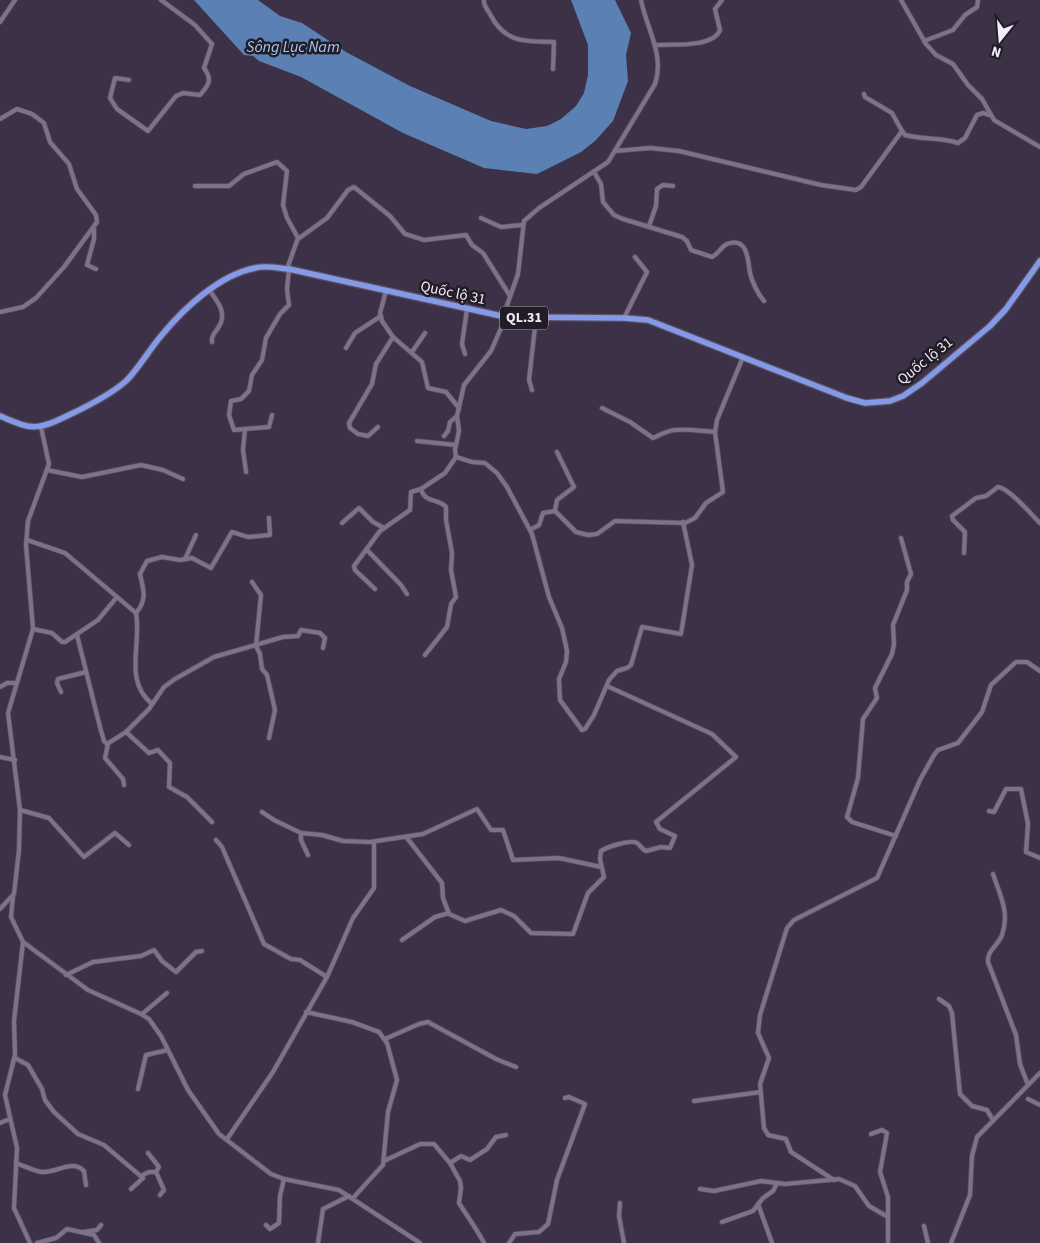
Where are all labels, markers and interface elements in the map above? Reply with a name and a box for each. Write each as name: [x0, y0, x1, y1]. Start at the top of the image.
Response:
north arrow: [975, 15, 1025, 65]
water label: Sông Lục Nam: [246, 36, 340, 58]
text: N: [989, 41, 1004, 62]
street label: Quốc lộ 31: [419, 276, 487, 310]
road number: QL.31: [500, 306, 548, 330]
street label: Quốc lộ 31: [893, 332, 957, 390]

